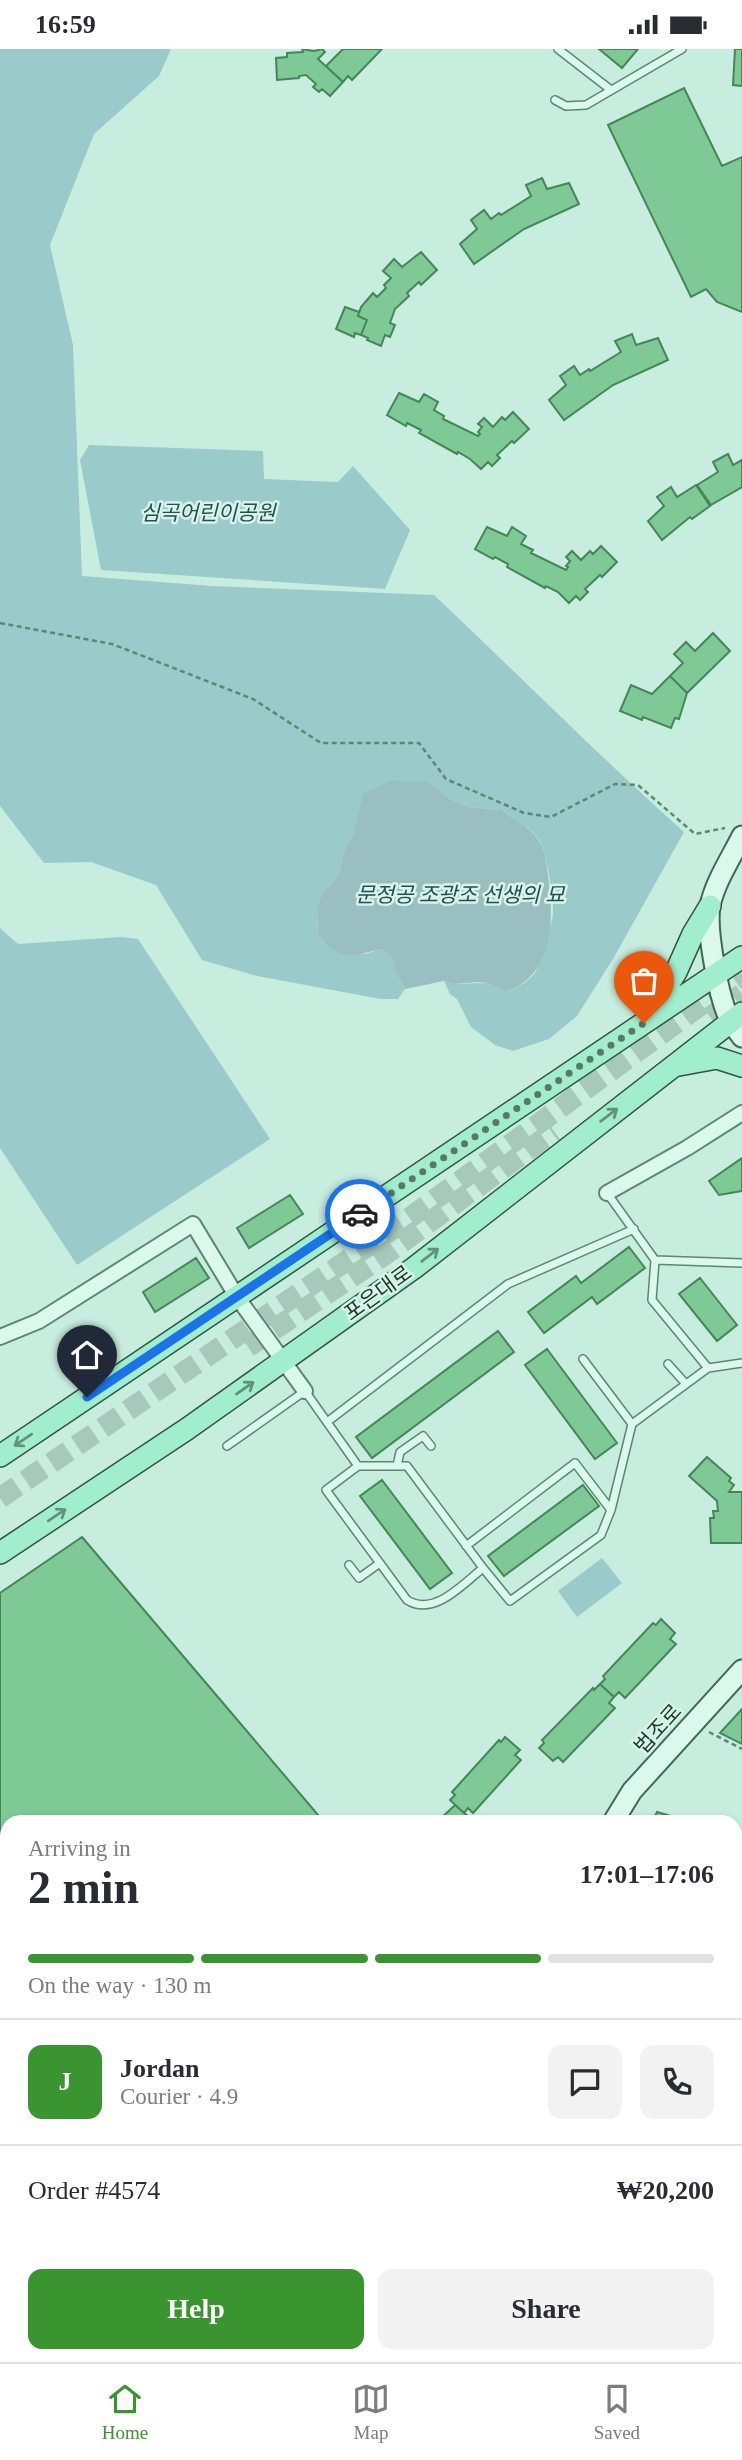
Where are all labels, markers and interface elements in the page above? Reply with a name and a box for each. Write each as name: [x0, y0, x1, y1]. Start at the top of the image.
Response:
text: 16:59: [35, 10, 96, 39]
park label: 심곡어린이공원: [140, 501, 277, 525]
park label: 문정공 조광조 선생의 묘: [356, 883, 566, 907]
pin: [614, 951, 674, 1023]
icon: bag: [625, 962, 663, 1000]
one-way arrow: [599, 1108, 618, 1122]
courier: [325, 1179, 395, 1249]
icon: car: [341, 1195, 379, 1233]
one-way arrow: [420, 1247, 438, 1263]
street label: 포은대로: [340, 1261, 416, 1325]
pin: [57, 1325, 117, 1397]
icon: home: [68, 1336, 106, 1374]
one-way arrow: [235, 1381, 254, 1395]
one-way arrow: [14, 1433, 34, 1447]
one-way arrow: [47, 1508, 66, 1523]
street label: 법조로: [630, 1699, 686, 1759]
text: Arriving in: [28, 1836, 131, 1861]
text: 17:01–17:06: [580, 1860, 714, 1889]
text: 2 min: [28, 1862, 139, 1913]
text: On the way · 130 m: [28, 1973, 211, 1998]
button: chat: [548, 2045, 622, 2119]
button: phone: [640, 2045, 714, 2119]
text: Jordan: [120, 2054, 199, 2083]
text: J: [59, 2067, 72, 2096]
text: Courier · 4.9: [120, 2084, 238, 2109]
text: Order #4574: [28, 2176, 160, 2205]
text: ₩20,200: [617, 2176, 714, 2205]
button: Help: [28, 2269, 364, 2349]
button: Share: [378, 2269, 714, 2349]
tab: Home: [102, 2380, 148, 2444]
tab: Map: [352, 2380, 390, 2444]
tab: Saved: [594, 2380, 640, 2444]

